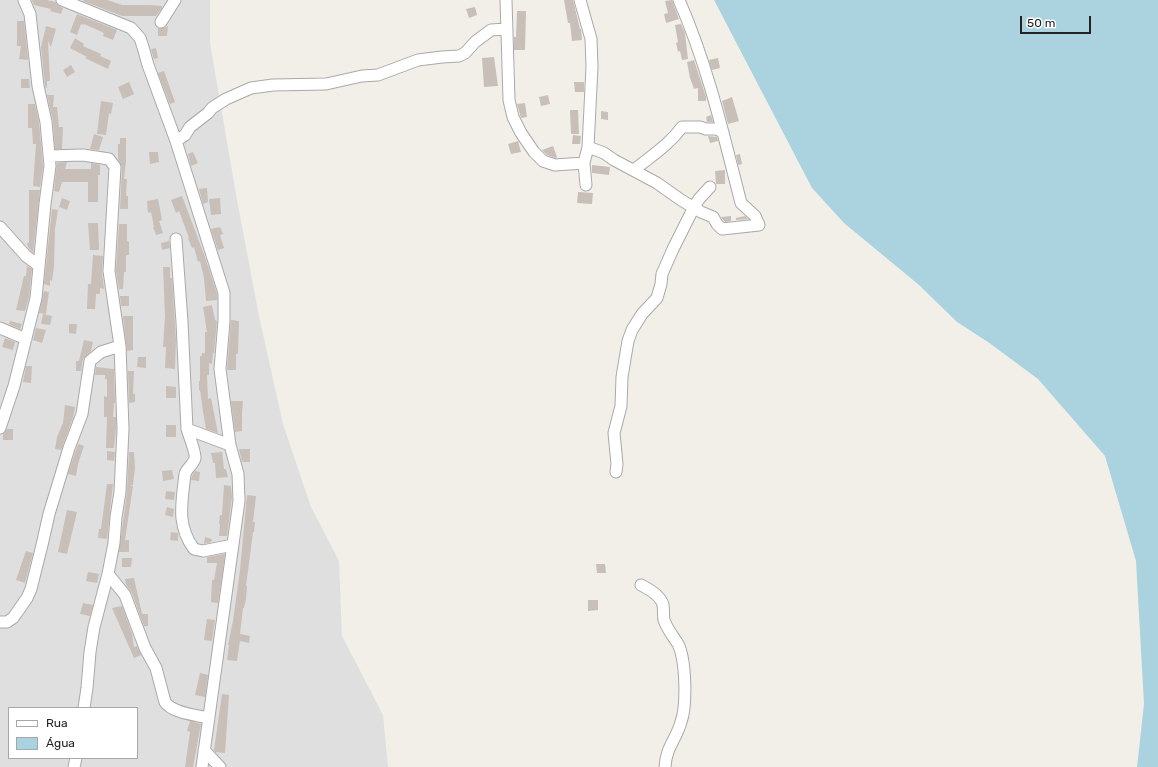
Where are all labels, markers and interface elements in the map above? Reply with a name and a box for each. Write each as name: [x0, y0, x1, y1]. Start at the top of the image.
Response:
scale bar: [1022, 8, 1093, 34]
text: 50 m: [1027, 16, 1055, 30]
legend: [8, 707, 138, 759]
text: Rua: [46, 716, 68, 730]
text: Água: [46, 736, 75, 750]

